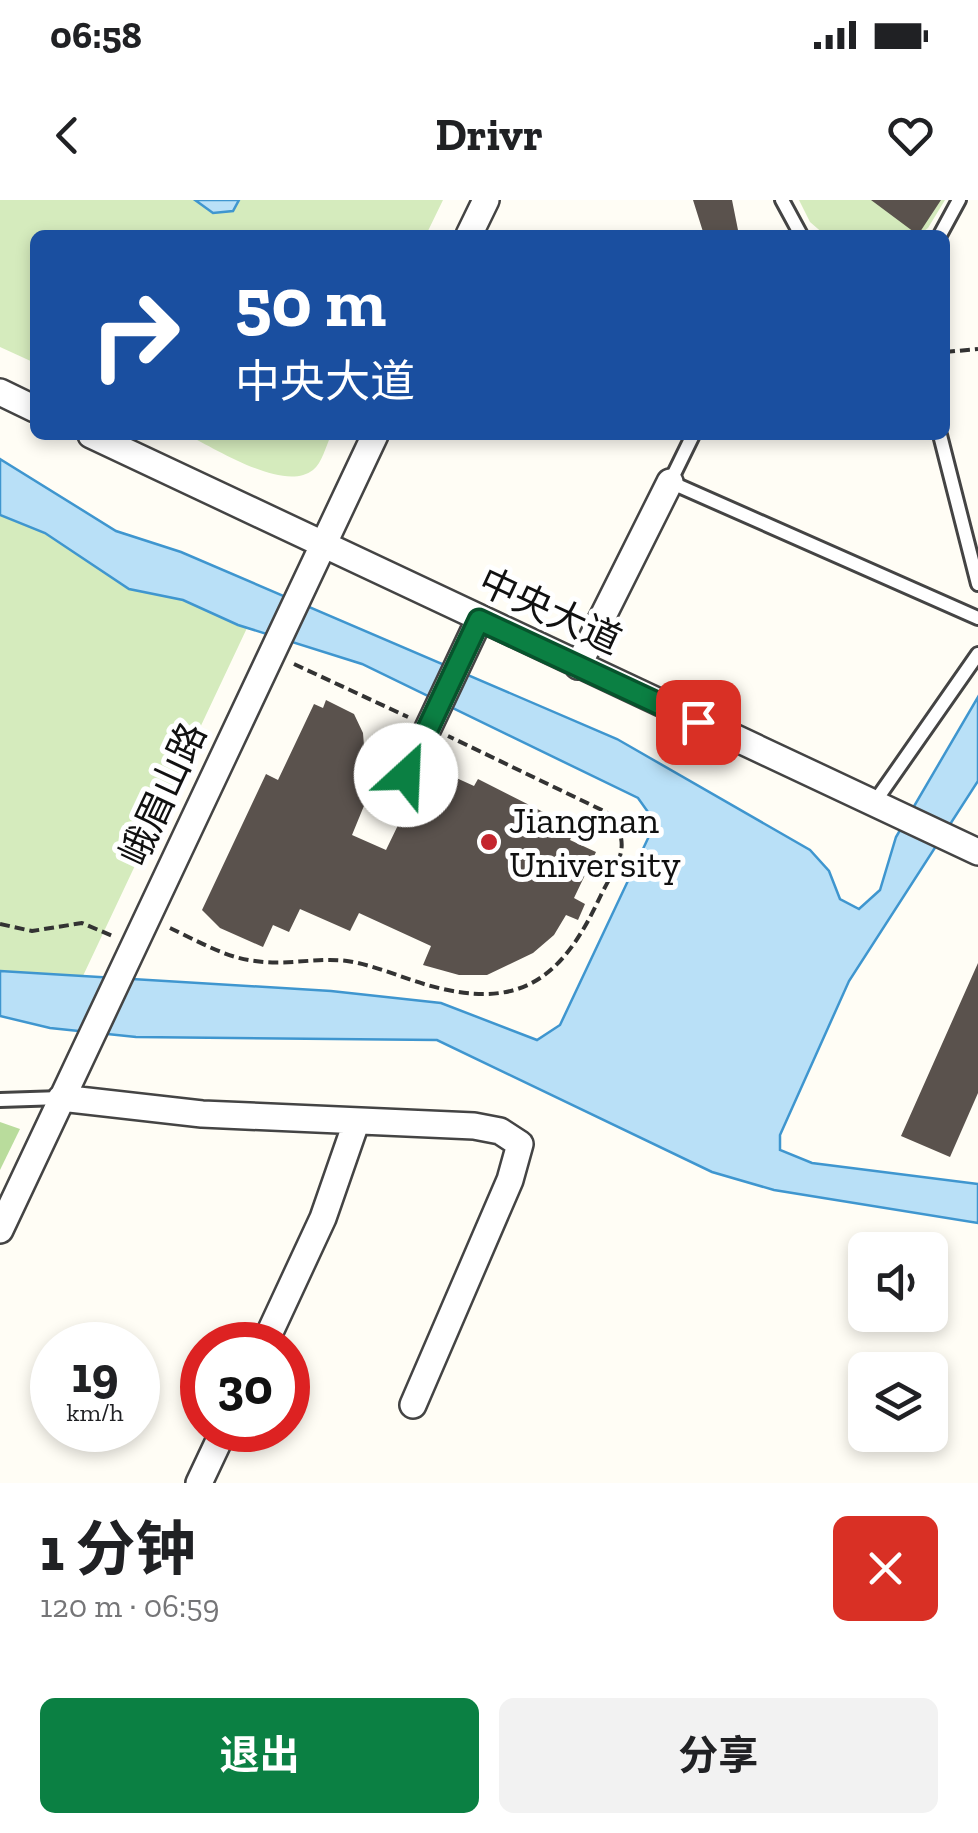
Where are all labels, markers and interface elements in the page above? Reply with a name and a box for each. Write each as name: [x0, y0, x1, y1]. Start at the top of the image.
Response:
text: 06:58: [50, 12, 142, 58]
icon: back: [40, 108, 95, 163]
text: Drivr: [435, 108, 543, 162]
icon: heart: [883, 108, 938, 163]
text: 50 m: [235, 260, 386, 344]
icon: right: [70, 270, 200, 400]
text: 中央大道: [235, 355, 415, 409]
street label: 中央大道: [471, 558, 629, 664]
pin: [656, 680, 741, 765]
icon: arrive: [671, 695, 726, 750]
street label: 峨眉山路: [110, 715, 216, 873]
position arrow: [354, 723, 458, 827]
place label: Jiangnan University: [509, 797, 681, 887]
marker: Jiangnan University: [478, 831, 500, 853]
map controls: [848, 1232, 948, 1452]
button: sound: [848, 1232, 948, 1332]
speed limit sign: 30: [180, 1322, 310, 1452]
text: 19: [72, 1345, 118, 1405]
button: layers: [848, 1352, 948, 1452]
text: km/h: [66, 1397, 124, 1427]
text: 1 分钟: [40, 1513, 195, 1585]
button: close: [833, 1516, 938, 1621]
text: 120 m · 06:59: [40, 1587, 220, 1625]
button: 退出: [40, 1698, 479, 1813]
button: 分享: [499, 1698, 938, 1813]

